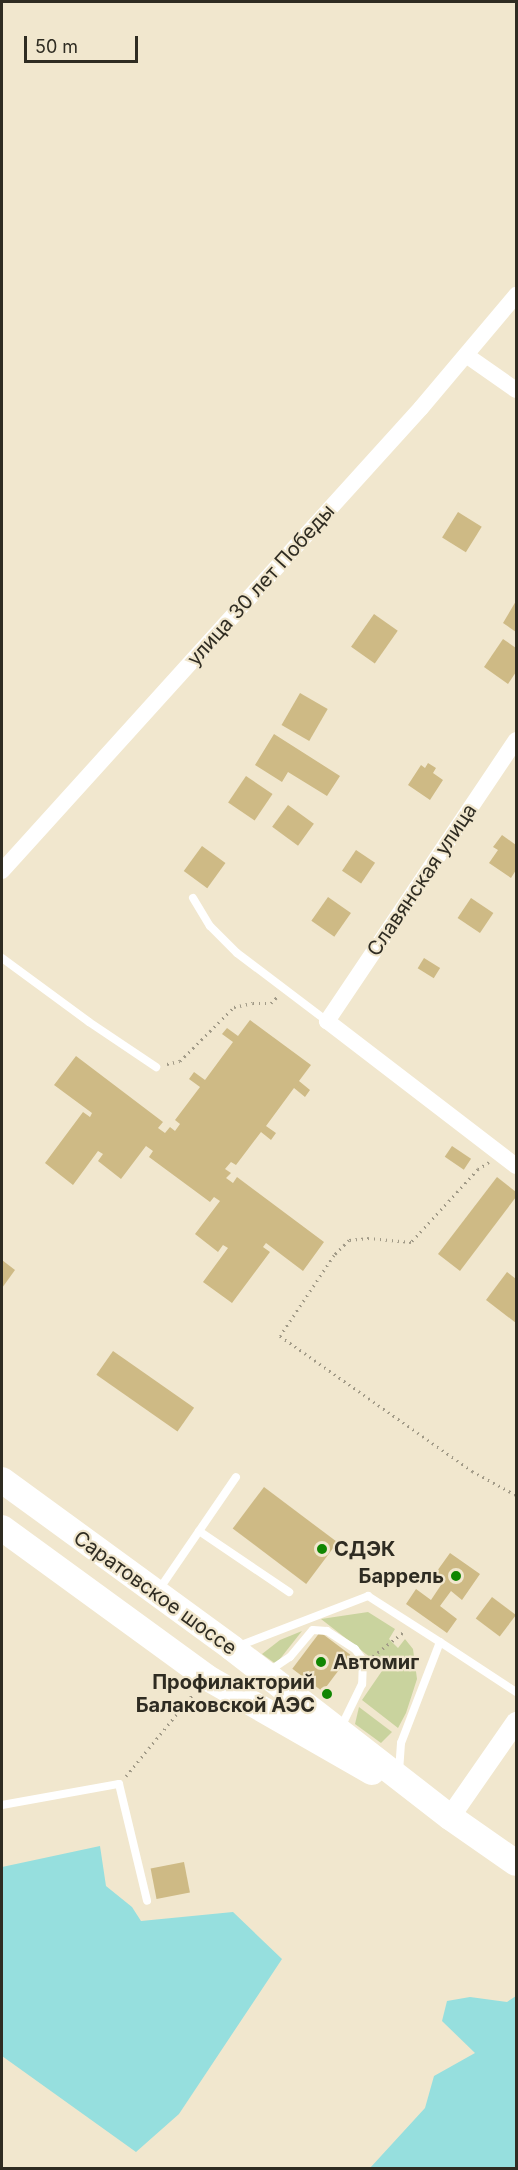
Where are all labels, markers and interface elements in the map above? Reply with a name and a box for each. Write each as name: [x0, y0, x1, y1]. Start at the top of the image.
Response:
scale bar: [27, 24, 141, 62]
text: 50 m: [35, 36, 78, 57]
street label: улица 30 лет Победы: [182, 499, 340, 671]
street label: Славянская улица: [362, 799, 482, 961]
street label: Саратовское шоссе: [69, 1526, 241, 1660]
place label: СДЭК: [334, 1537, 395, 1561]
marker: СДЭК: [315, 1542, 329, 1556]
place label: Баррель: [358, 1564, 444, 1588]
marker: Баррель: [449, 1569, 463, 1583]
place label: Автомиг: [333, 1650, 419, 1674]
marker: Автомиг: [314, 1655, 328, 1669]
place label: Профилакторий Балаковской АЭС: [136, 1670, 315, 1717]
marker: Профилакторий Балаковской АЭС: [320, 1687, 334, 1701]

